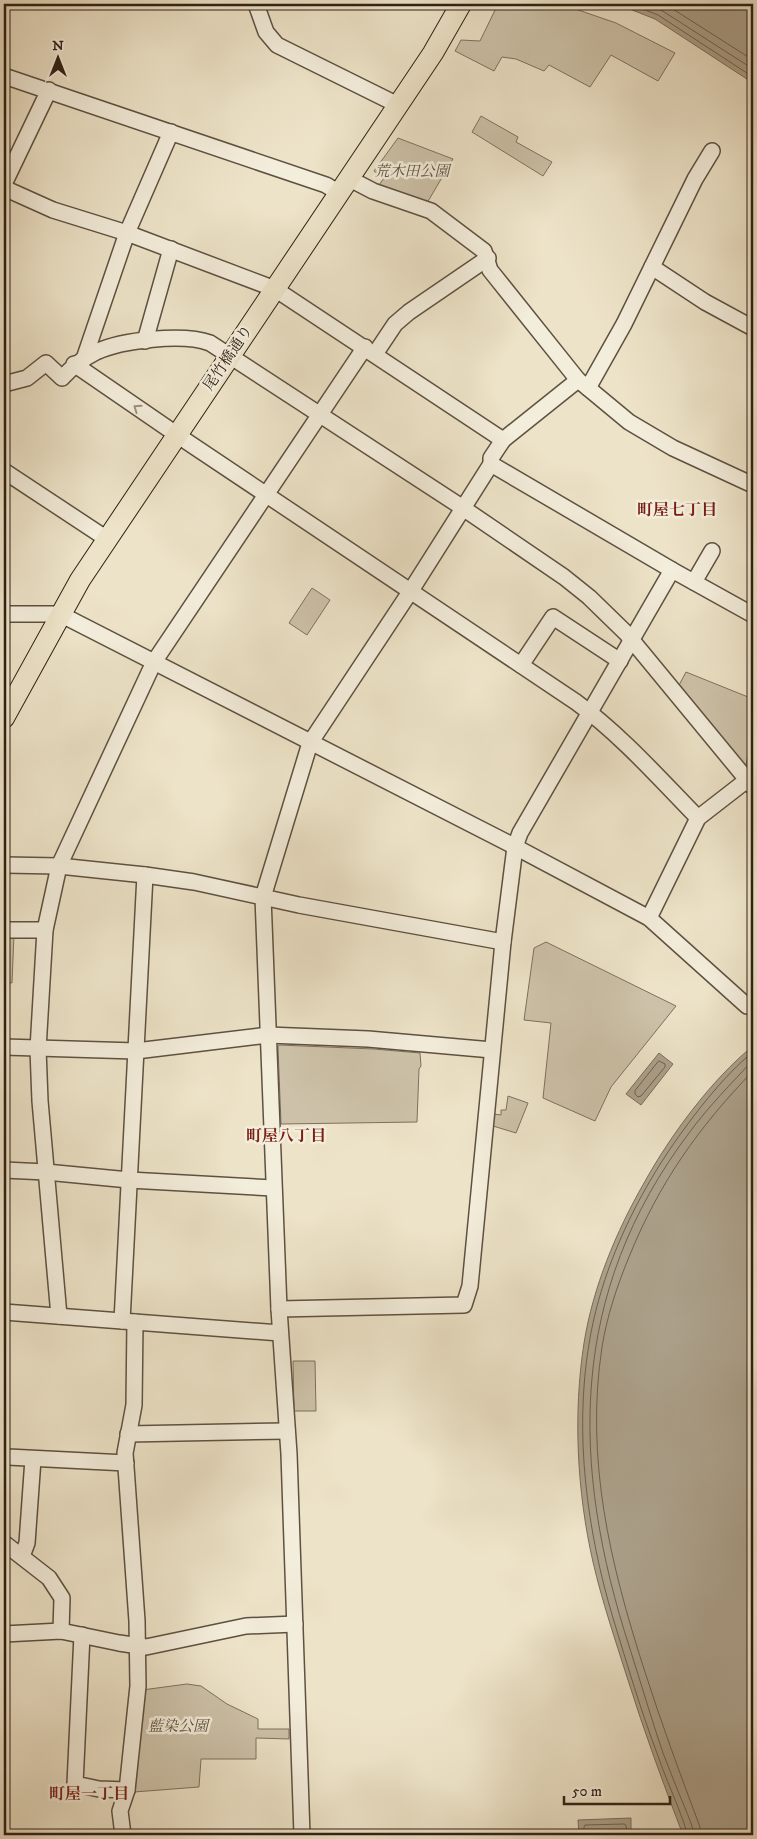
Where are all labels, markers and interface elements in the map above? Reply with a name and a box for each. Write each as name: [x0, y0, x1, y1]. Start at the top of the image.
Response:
north arrow: [32, 32, 82, 82]
text: N: [52, 37, 64, 55]
park label: 荒木田公園: [374, 162, 452, 181]
street label: 尾竹橋通り: [199, 322, 257, 394]
one-way arrow: [133, 405, 143, 414]
district label: 町屋七丁目: [637, 500, 717, 520]
district label: 町屋八丁目: [246, 1126, 326, 1146]
park label: 藍染公園: [148, 1717, 211, 1736]
scale bar: [564, 1774, 671, 1806]
text: 50 m: [572, 1782, 602, 1801]
district label: 町屋一丁目: [49, 1784, 129, 1804]

